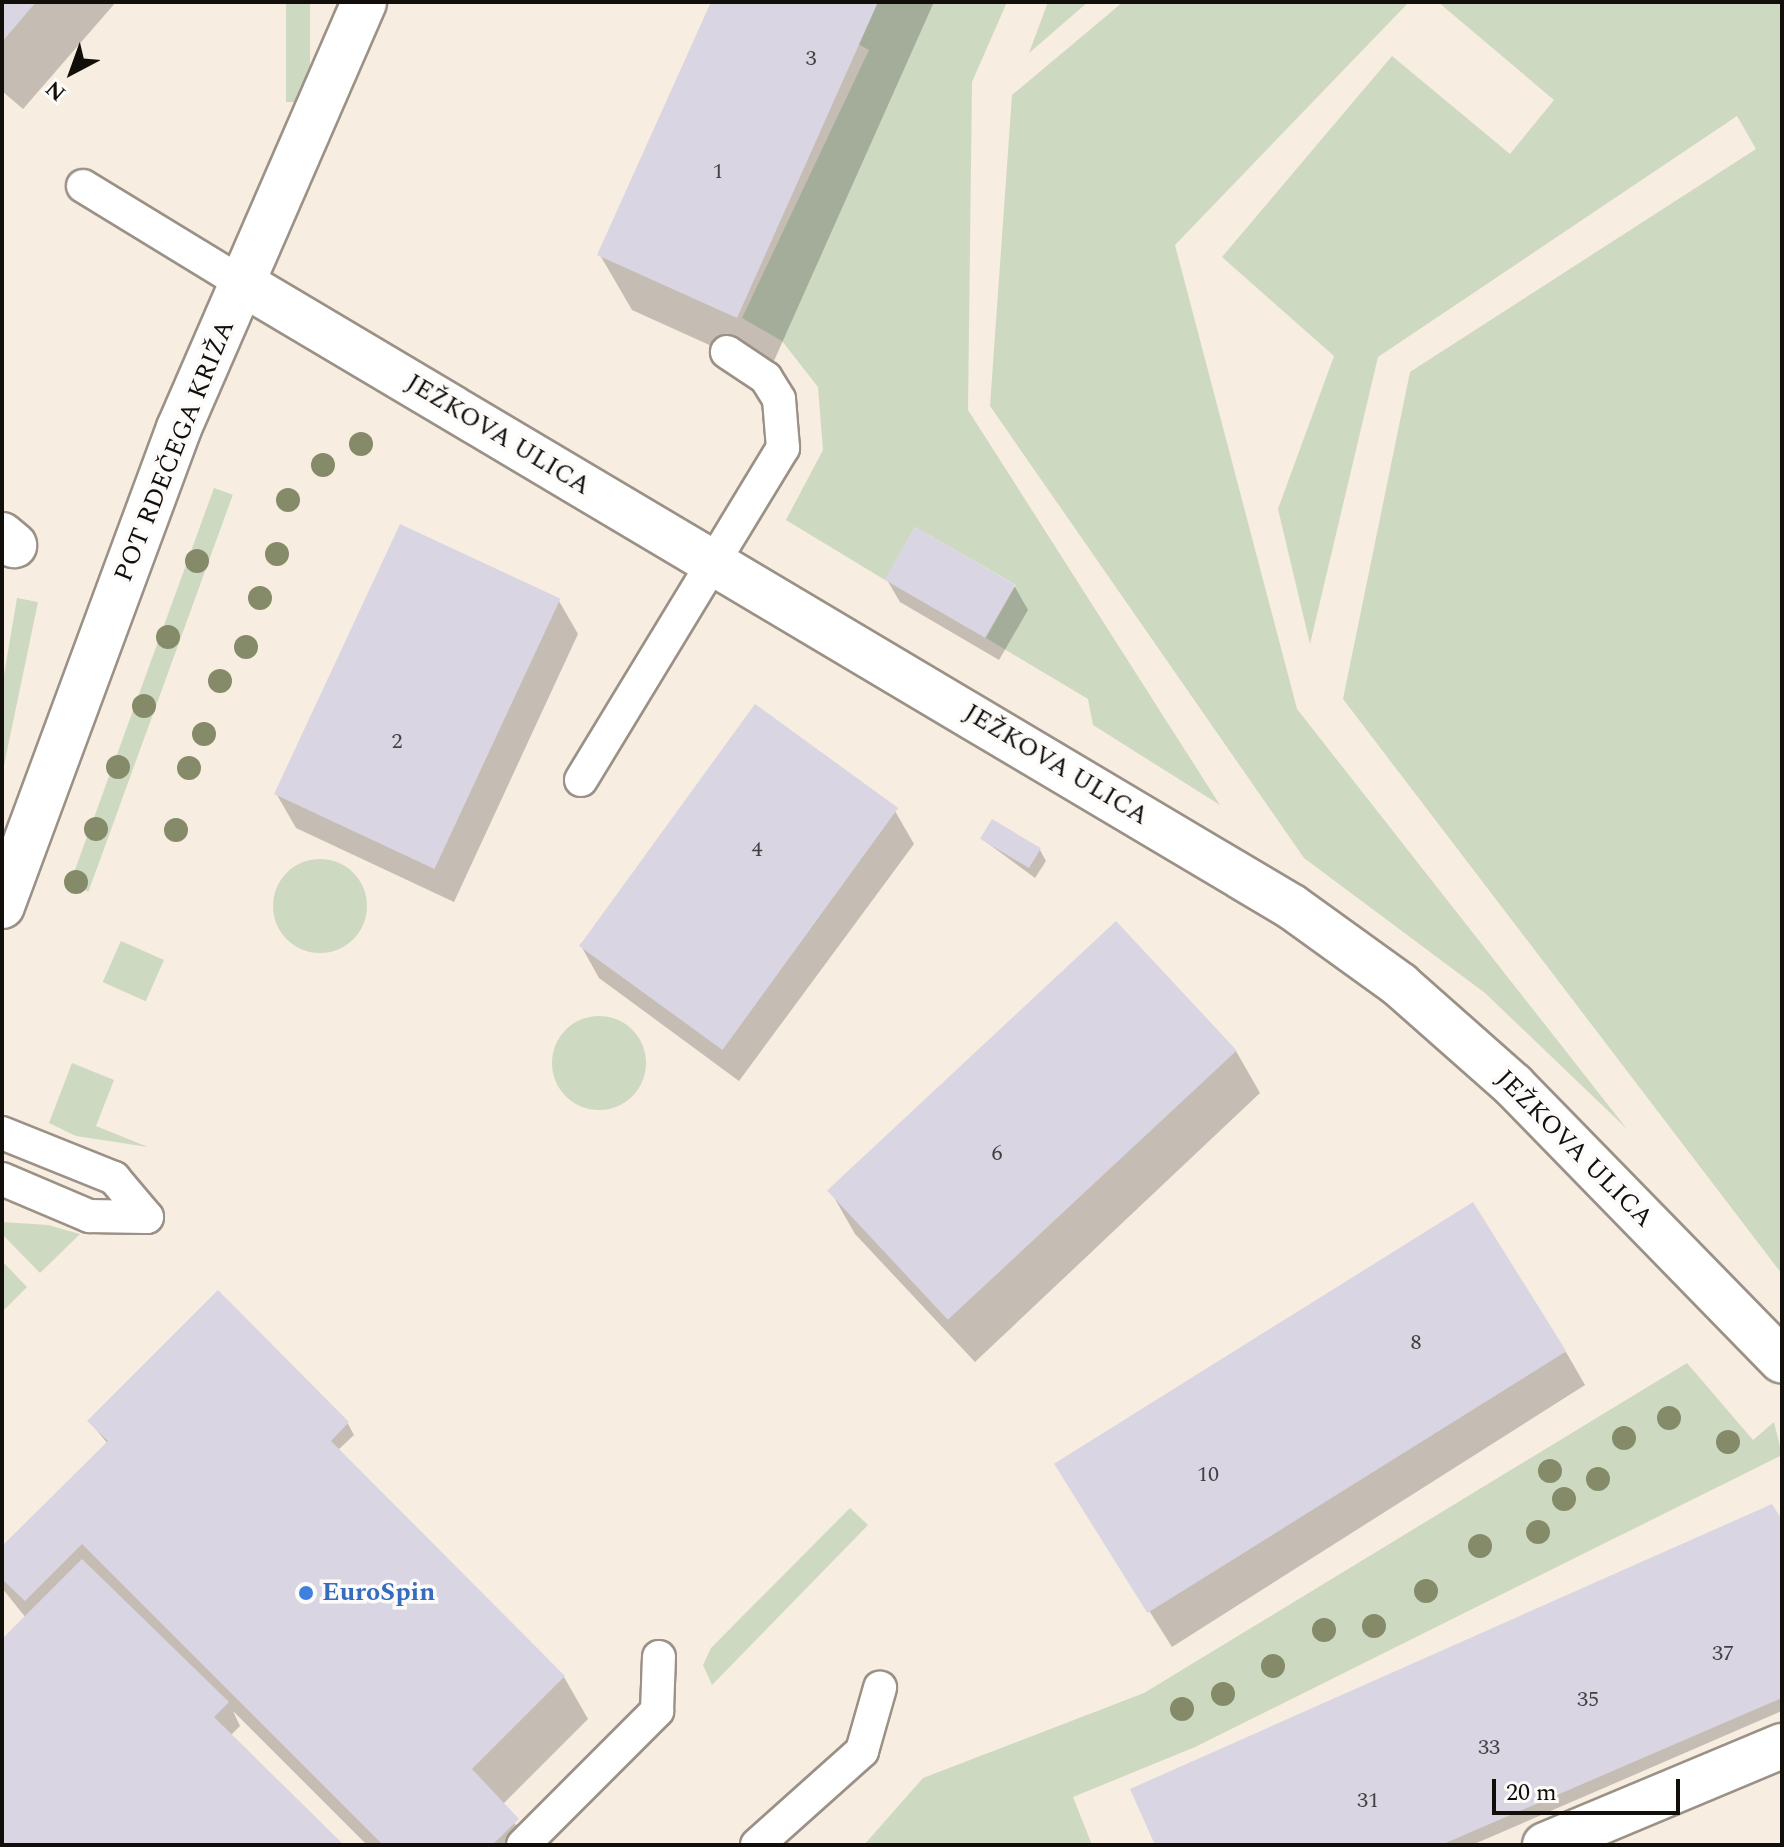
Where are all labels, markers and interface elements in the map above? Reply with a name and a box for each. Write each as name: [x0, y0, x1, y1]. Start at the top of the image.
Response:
north arrow: [32, 32, 112, 112]
house number: 3: [806, 46, 816, 72]
text: N: [38, 72, 74, 109]
house number: 1: [713, 159, 723, 185]
street label: POT RDEČEGA KRIŽA: [108, 316, 242, 586]
street label: JEŽKOVA ULICA: [400, 368, 596, 502]
street label: JEŽKOVA ULICA: [958, 698, 1154, 832]
house number: 2: [392, 729, 402, 755]
house number: 4: [752, 837, 762, 863]
street label: JEŽKOVA ULICA: [1489, 1064, 1659, 1234]
house number: 6: [992, 1141, 1002, 1167]
house number: 8: [1411, 1330, 1421, 1356]
house number: 10: [1197, 1462, 1219, 1488]
place label: EuroSpin: [322, 1577, 435, 1609]
marker: EuroSpin: [297, 1584, 315, 1602]
house number: 37: [1712, 1641, 1734, 1667]
house number: 35: [1577, 1687, 1599, 1713]
house number: 33: [1478, 1735, 1500, 1761]
scale bar: [1496, 1763, 1684, 1813]
text: 20 m: [1506, 1775, 1557, 1811]
house number: 31: [1357, 1788, 1379, 1814]

